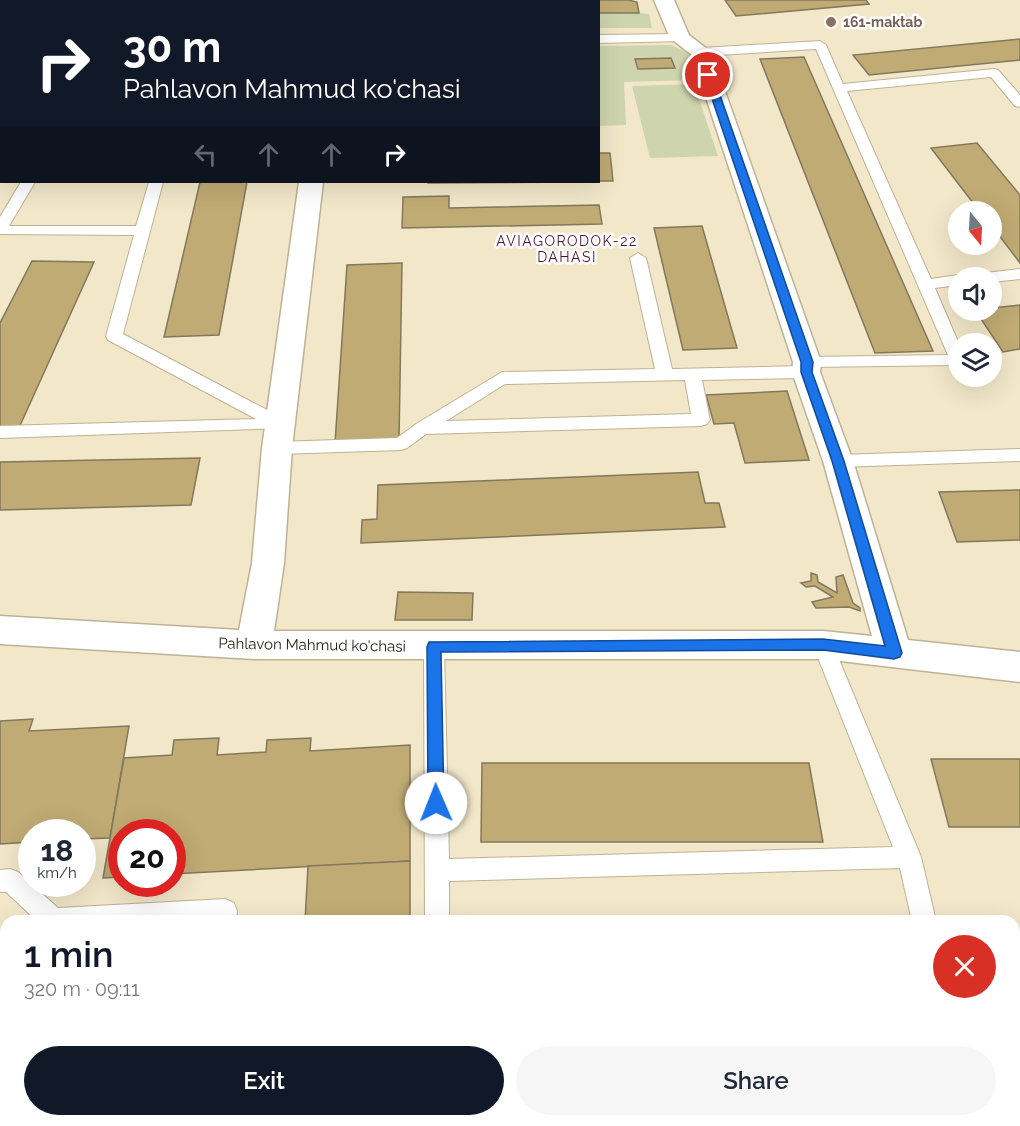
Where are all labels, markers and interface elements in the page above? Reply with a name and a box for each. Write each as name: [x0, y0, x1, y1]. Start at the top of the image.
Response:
place label: 161-maktab: [843, 14, 922, 30]
marker: 161-maktab: [824, 15, 838, 29]
text: 30 m: [123, 23, 221, 72]
icon: right: [24, 24, 102, 102]
pin: [682, 49, 733, 100]
icon: arrive: [691, 58, 724, 91]
text: Pahlavon Mahmud ko'chasi: [123, 73, 461, 104]
icon: left: [189, 138, 222, 171]
icon: ahead: [252, 138, 285, 171]
icon: ahead: [315, 138, 348, 171]
icon: right: [378, 138, 411, 171]
north arrow: [948, 201, 1002, 255]
map controls: [948, 201, 1002, 387]
district label: AVIAGORODOK-22 DAHASI: [496, 233, 638, 265]
button: sound: [948, 267, 1002, 321]
button: layers: [948, 333, 1002, 387]
street label: Pahlavon Mahmud ko'chasi: [218, 634, 406, 656]
position arrow: [404, 771, 468, 835]
speed limit sign: 20: [108, 819, 186, 897]
text: 18: [41, 833, 73, 868]
text: km/h: [37, 864, 77, 882]
text: 1 min: [24, 933, 113, 975]
button: close: [933, 935, 996, 998]
text: 320 m · 09:11: [24, 977, 140, 1001]
button: Exit: [24, 1046, 504, 1115]
button: Share: [516, 1046, 996, 1115]

